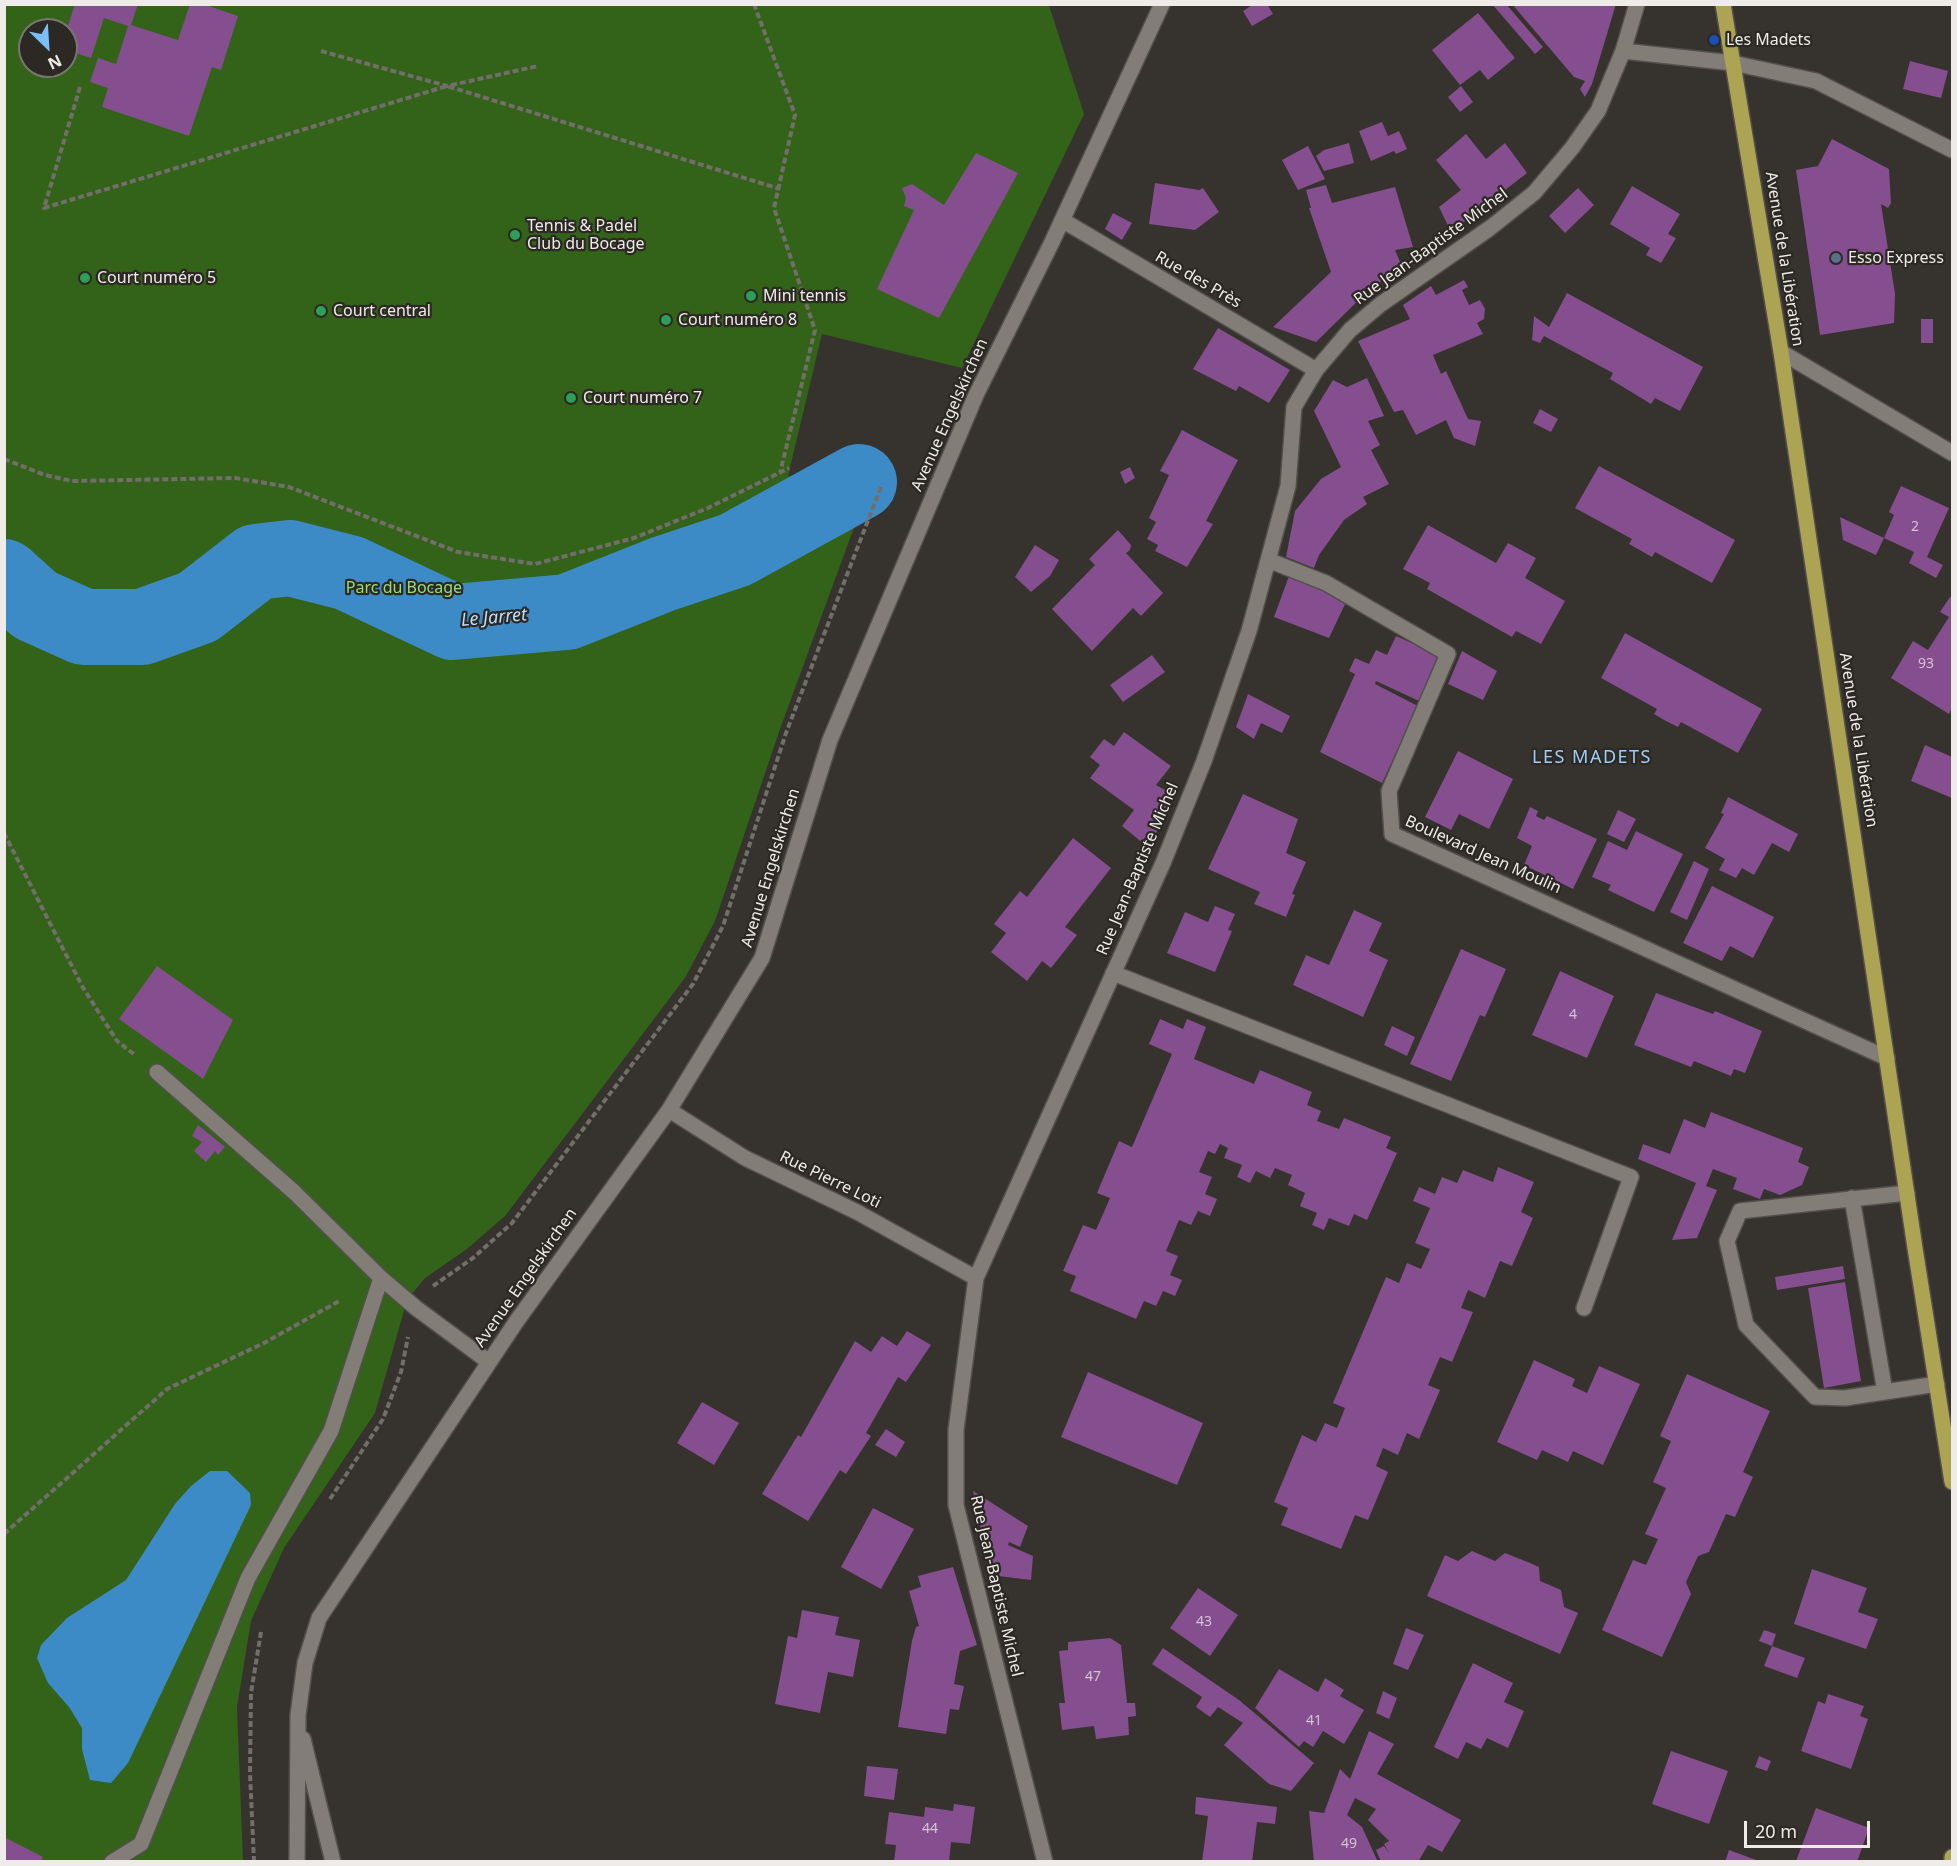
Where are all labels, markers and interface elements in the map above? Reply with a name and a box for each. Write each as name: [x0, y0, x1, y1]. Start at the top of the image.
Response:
north arrow: [18, 18, 78, 78]
place label: Les Madets: [1726, 30, 1811, 50]
marker: Les Madets: [1707, 33, 1721, 47]
text: N: [44, 50, 65, 75]
street label: Avenue de la Libération: [1761, 170, 1807, 348]
street label: Rue Jean-Baptiste Michel: [1350, 185, 1512, 309]
place label: Tennis & Padel Club du Bocage: [527, 216, 645, 254]
marker: Tennis & Padel Club du Bocage: [508, 228, 522, 242]
street label: Rue des Près: [1151, 248, 1245, 312]
place label: Esso Express: [1848, 248, 1944, 268]
marker: Esso Express: [1829, 251, 1843, 265]
place label: Court numéro 5: [97, 268, 216, 288]
marker: Court numéro 5: [78, 271, 92, 285]
place label: Mini tennis: [763, 286, 846, 306]
marker: Mini tennis: [744, 289, 758, 303]
place label: Court central: [333, 301, 431, 321]
marker: Court central: [314, 304, 328, 318]
place label: Court numéro 8: [678, 310, 797, 330]
marker: Court numéro 8: [659, 313, 673, 327]
street label: Avenue Engelskirchen: [908, 336, 992, 494]
place label: Court numéro 7: [583, 388, 702, 408]
marker: Court numéro 7: [564, 391, 578, 405]
house number: 2: [1911, 519, 1919, 535]
park label: Parc du Bocage: [346, 578, 462, 598]
water label: Le Jarret: [460, 604, 528, 632]
street label: Avenue de la Libération: [1835, 651, 1881, 829]
house number: 93: [1918, 656, 1934, 672]
district label: LES MADETS: [1532, 747, 1652, 769]
street label: Rue Jean-Baptiste Michel: [1093, 780, 1183, 958]
street label: Avenue Engelskirchen: [738, 786, 804, 950]
street label: Boulevard Jean Moulin: [1402, 812, 1564, 898]
house number: 4: [1569, 1007, 1577, 1023]
street label: Rue Pierre Loti: [776, 1147, 884, 1213]
street label: Avenue Engelskirchen: [471, 1205, 581, 1351]
street label: Rue Jean-Baptiste Michel: [966, 1493, 1026, 1679]
house number: 43: [1196, 1614, 1212, 1630]
house number: 47: [1085, 1669, 1101, 1685]
house number: 41: [1306, 1713, 1322, 1729]
scale bar: [1747, 1809, 1873, 1847]
text: 20 m: [1755, 1819, 1797, 1843]
house number: 44: [922, 1821, 938, 1837]
house number: 49: [1341, 1836, 1357, 1852]

